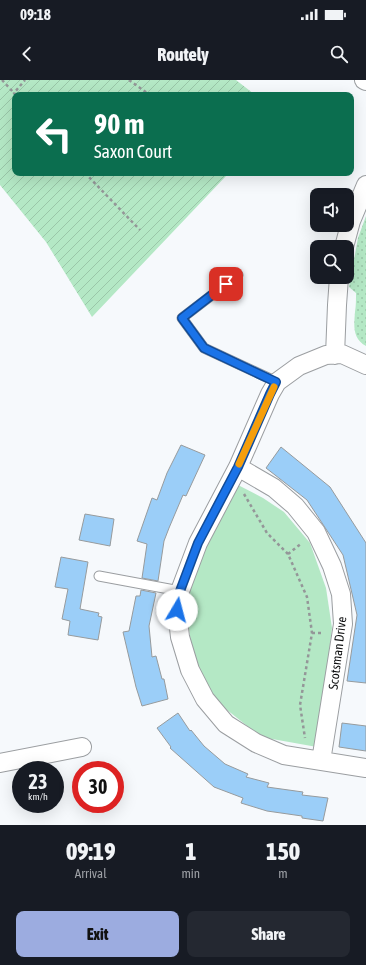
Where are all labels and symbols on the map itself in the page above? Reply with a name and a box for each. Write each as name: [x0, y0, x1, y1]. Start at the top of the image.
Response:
pin: [209, 267, 243, 301]
position arrow: [156, 589, 198, 631]
street label: Scotsman Drive: [326, 616, 349, 690]
speed limit sign: 30: [72, 761, 124, 813]

